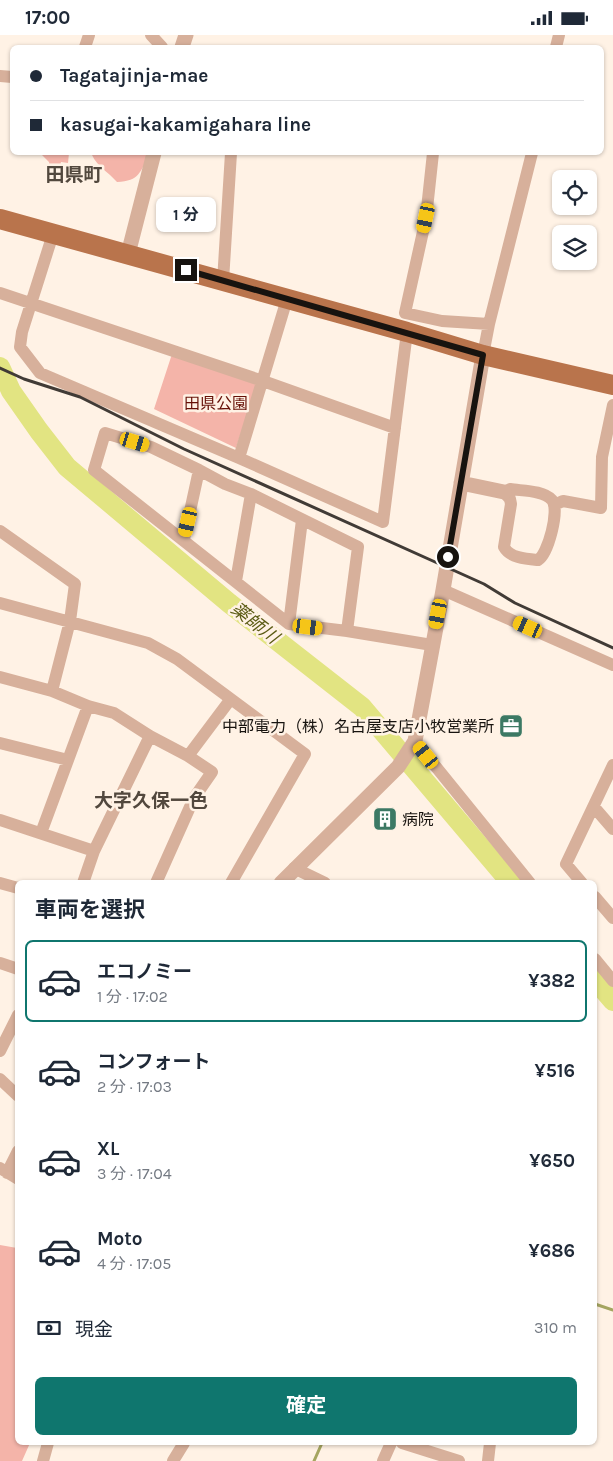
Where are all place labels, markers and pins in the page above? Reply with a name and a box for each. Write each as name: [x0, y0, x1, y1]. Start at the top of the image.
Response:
office icon: 中部電力（株）名古屋支店小牧営業所: [498, 713, 524, 739]
place label: 中部電力（株）名古屋支店小牧営業所: [222, 717, 494, 736]
building icon: 病院: [372, 806, 398, 832]
place label: 病院: [402, 810, 434, 829]

